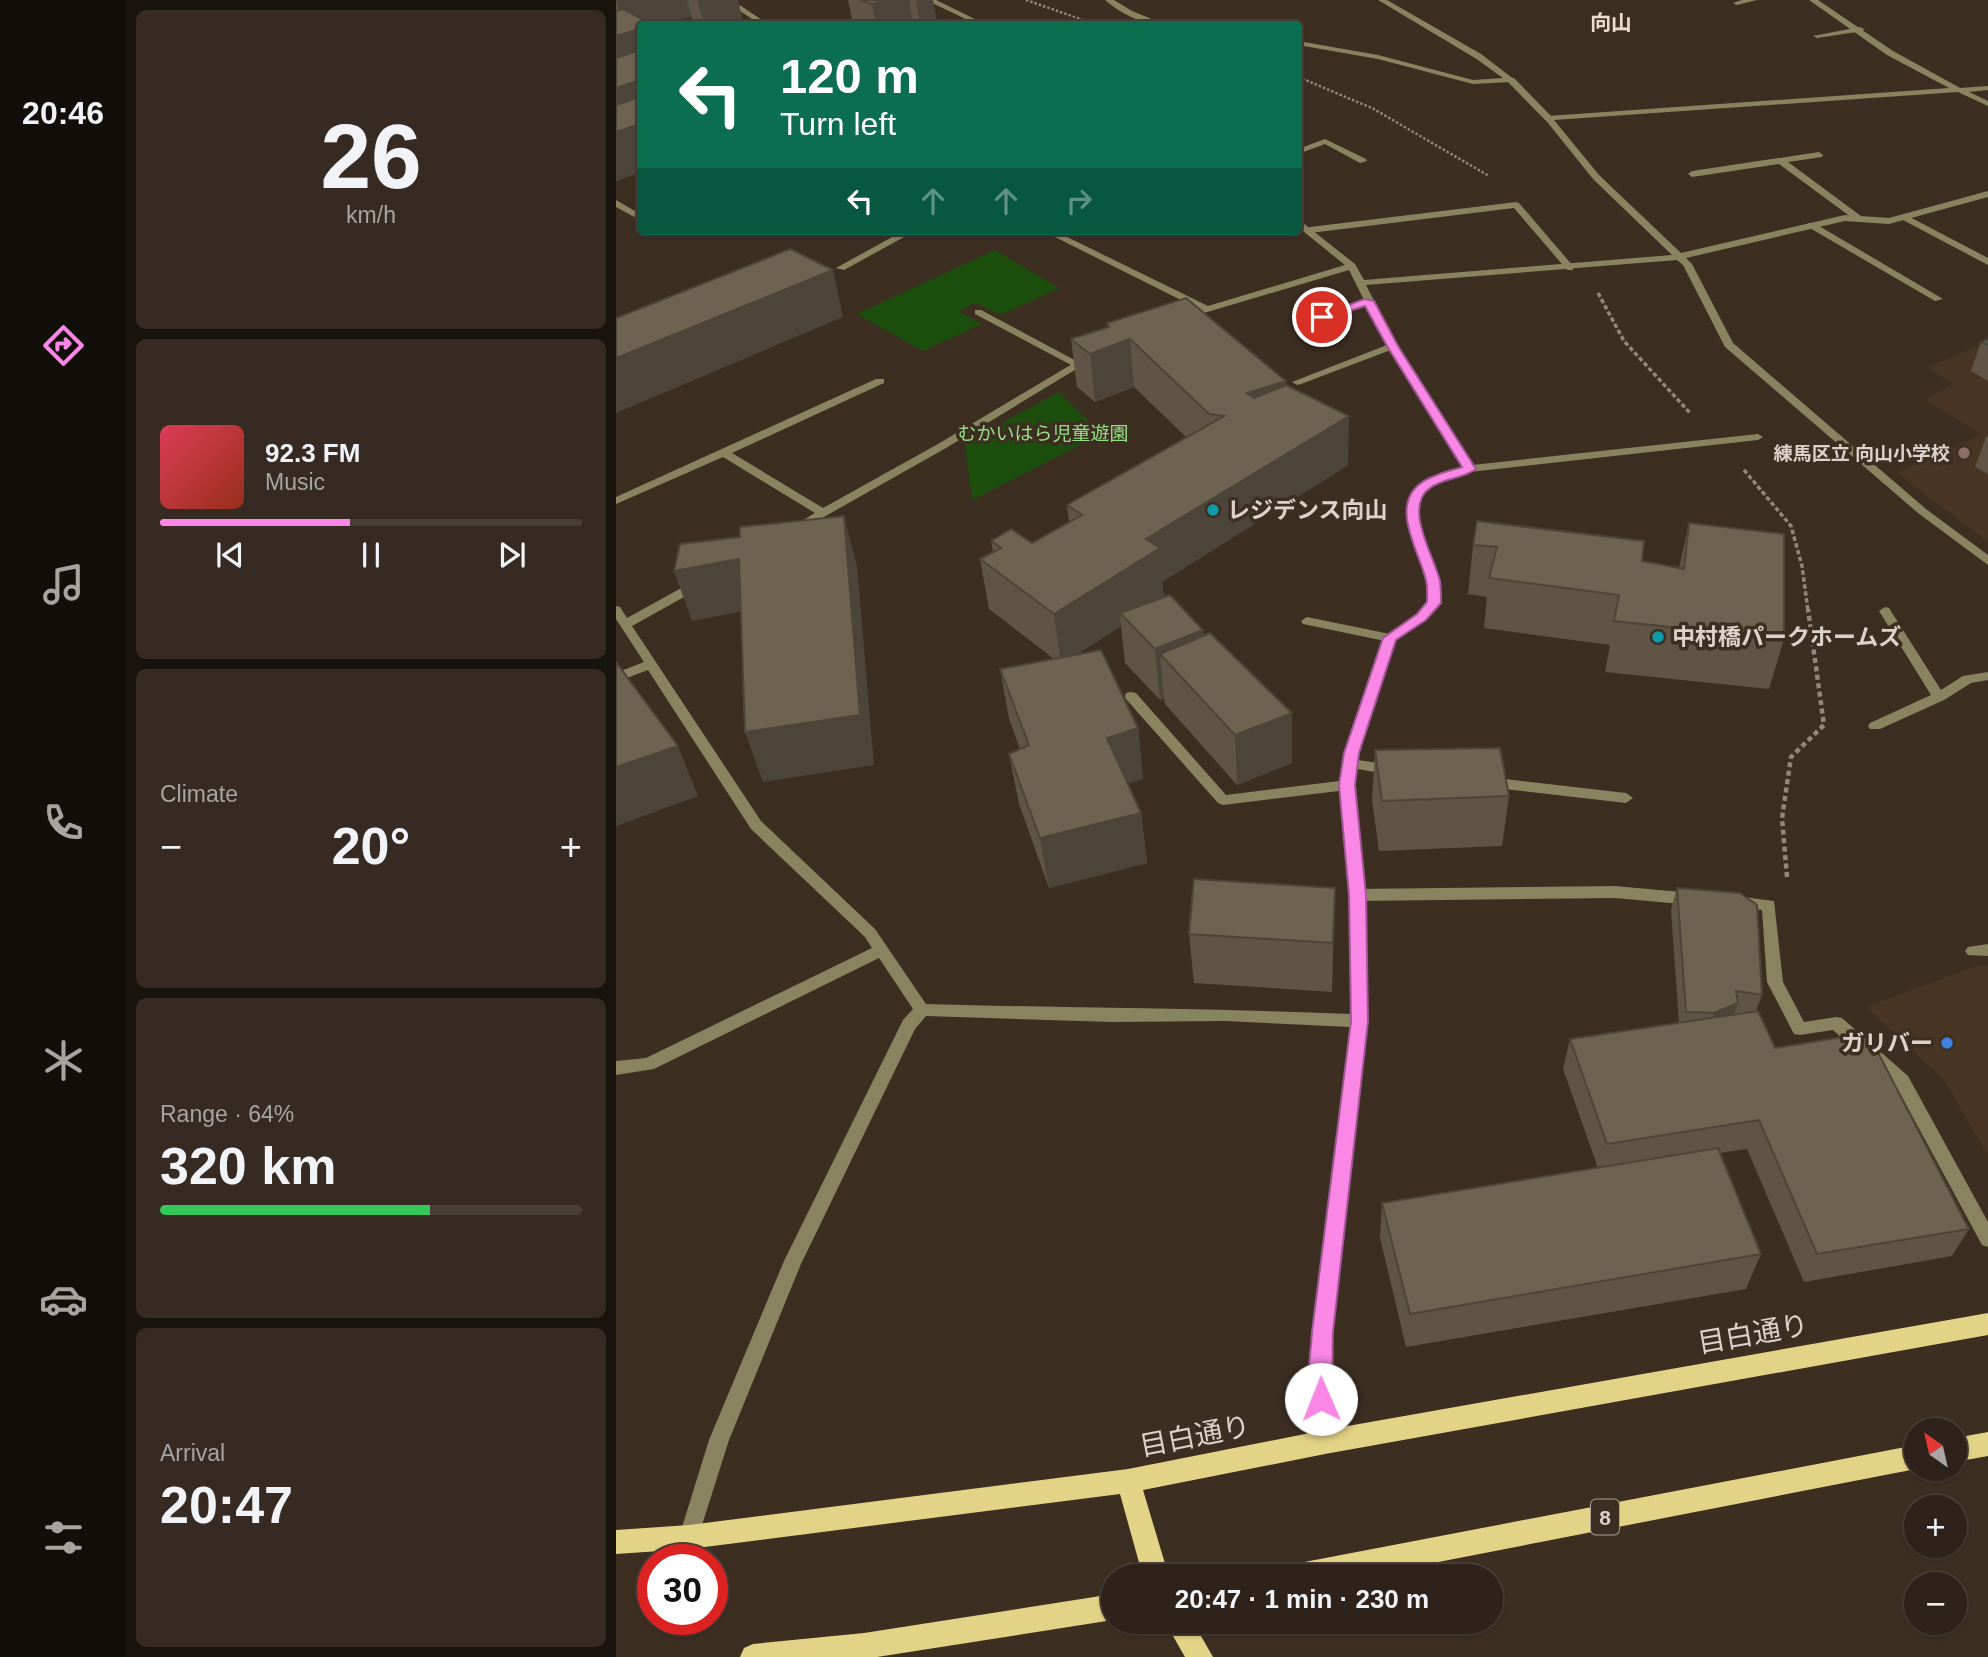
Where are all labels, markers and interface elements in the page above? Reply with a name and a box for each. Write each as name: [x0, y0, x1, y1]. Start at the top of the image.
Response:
district label: 向山: [1590, 11, 1632, 34]
icon: left: [665, 49, 756, 140]
text: 120 m: [780, 49, 919, 103]
text: 20:46: [22, 95, 104, 131]
text: 26: [320, 106, 422, 207]
text: Turn left: [780, 106, 896, 142]
icon: left: [841, 182, 879, 220]
icon: ahead: [914, 182, 952, 220]
icon: ahead: [987, 182, 1025, 220]
icon: right: [1060, 182, 1098, 220]
text: km/h: [346, 202, 396, 228]
pin: [1292, 287, 1352, 347]
icon: arrive: [1303, 298, 1341, 336]
icon: directions: [39, 321, 88, 370]
park label: むかいはら児童遊園: [957, 423, 1129, 444]
text: 92.3 FM: [265, 438, 360, 468]
place label: 練馬区立 向山小学校: [1774, 443, 1950, 464]
marker: 練馬区立 向山小学校: [1956, 445, 1972, 461]
text: Music: [265, 469, 325, 495]
place label: レジデンス向山: [1227, 497, 1388, 523]
marker: レジデンス向山: [1205, 502, 1221, 518]
icon: previous: [211, 536, 249, 574]
icon: pause: [352, 536, 390, 574]
icon: next: [493, 536, 531, 574]
icon: music: [39, 560, 88, 609]
place label: 中村橋パークホームズ: [1672, 624, 1901, 650]
marker: 中村橋パークホームズ: [1650, 629, 1666, 645]
text: Climate: [160, 781, 238, 807]
icon: phone: [39, 798, 88, 847]
text: 20°: [332, 817, 410, 875]
text: −: [160, 826, 182, 868]
text: +: [560, 826, 582, 868]
place label: ガリバー: [1841, 1030, 1933, 1056]
marker: ガリバー: [1939, 1035, 1955, 1051]
icon: climate: [39, 1036, 88, 1085]
text: Range · 64%: [160, 1101, 294, 1127]
text: 320 km: [160, 1137, 336, 1195]
icon: car: [39, 1275, 88, 1324]
street label: 目白通り: [1695, 1309, 1811, 1359]
position arrow: [1284, 1362, 1358, 1436]
street label: 目白通り: [1137, 1410, 1253, 1462]
north arrow: [1904, 1418, 1967, 1480]
map controls: [1904, 1418, 1967, 1635]
text: Arrival: [160, 1440, 225, 1466]
text: 20:47: [160, 1476, 293, 1534]
button: +: [1904, 1495, 1967, 1558]
road number: 8: [1591, 1500, 1619, 1534]
icon: filters: [39, 1513, 88, 1562]
speed limit sign: 30: [637, 1544, 728, 1635]
button: −: [1904, 1572, 1967, 1635]
text: 20:47 · 1 min · 230 m: [1175, 1584, 1429, 1614]

